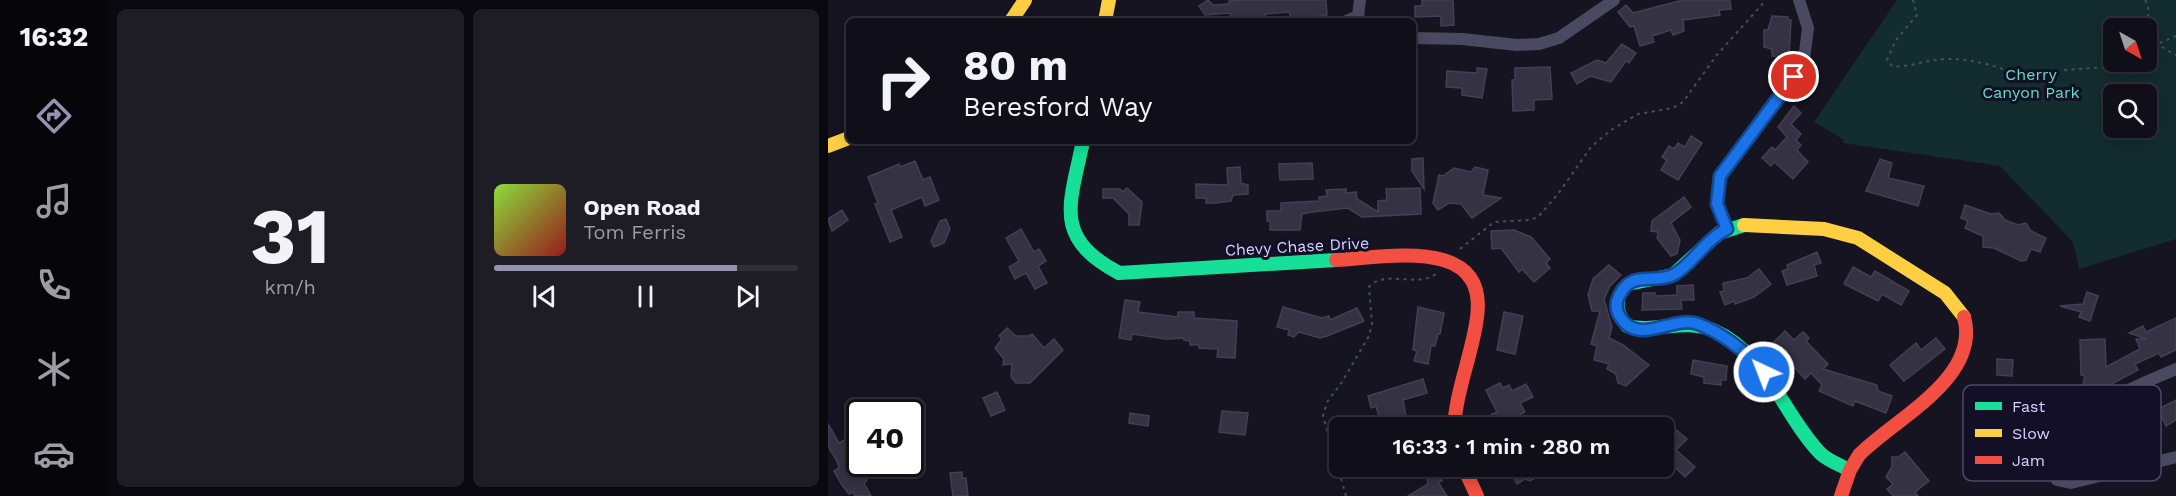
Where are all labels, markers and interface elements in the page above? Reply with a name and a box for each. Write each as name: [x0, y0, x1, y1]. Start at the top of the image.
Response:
north arrow: [2103, 18, 2157, 72]
map controls: [2103, 18, 2157, 138]
text: 16:32: [20, 21, 88, 53]
text: 80 m: [963, 41, 1068, 90]
icon: right: [864, 42, 942, 120]
pin: [1768, 51, 1819, 102]
icon: arrive: [1777, 60, 1810, 93]
park label: Cherry Canyon Park: [1982, 65, 2080, 102]
button: search: [2103, 84, 2157, 138]
text: Beresford Way: [963, 91, 1152, 123]
icon: directions: [33, 95, 75, 137]
icon: music: [33, 180, 75, 222]
text: 31: [250, 190, 330, 282]
text: Open Road: [584, 195, 701, 220]
text: Tom Ferris: [584, 220, 686, 244]
street label: Chevy Chase Drive: [1224, 233, 1370, 260]
icon: phone: [33, 264, 75, 306]
text: km/h: [264, 275, 316, 299]
icon: previous: [528, 280, 561, 313]
icon: pause: [629, 280, 662, 313]
icon: next: [731, 280, 764, 313]
position arrow: [1732, 340, 1796, 404]
icon: climate: [33, 348, 75, 390]
legend: [1963, 385, 2161, 481]
text: Fast: [2012, 397, 2045, 416]
speed limit sign: 40: [846, 399, 924, 477]
text: Slow: [2012, 424, 2050, 443]
icon: car: [33, 433, 75, 475]
text: 16:33 · 1 min · 280 m: [1393, 434, 1610, 459]
text: Jam: [2012, 451, 2045, 470]

